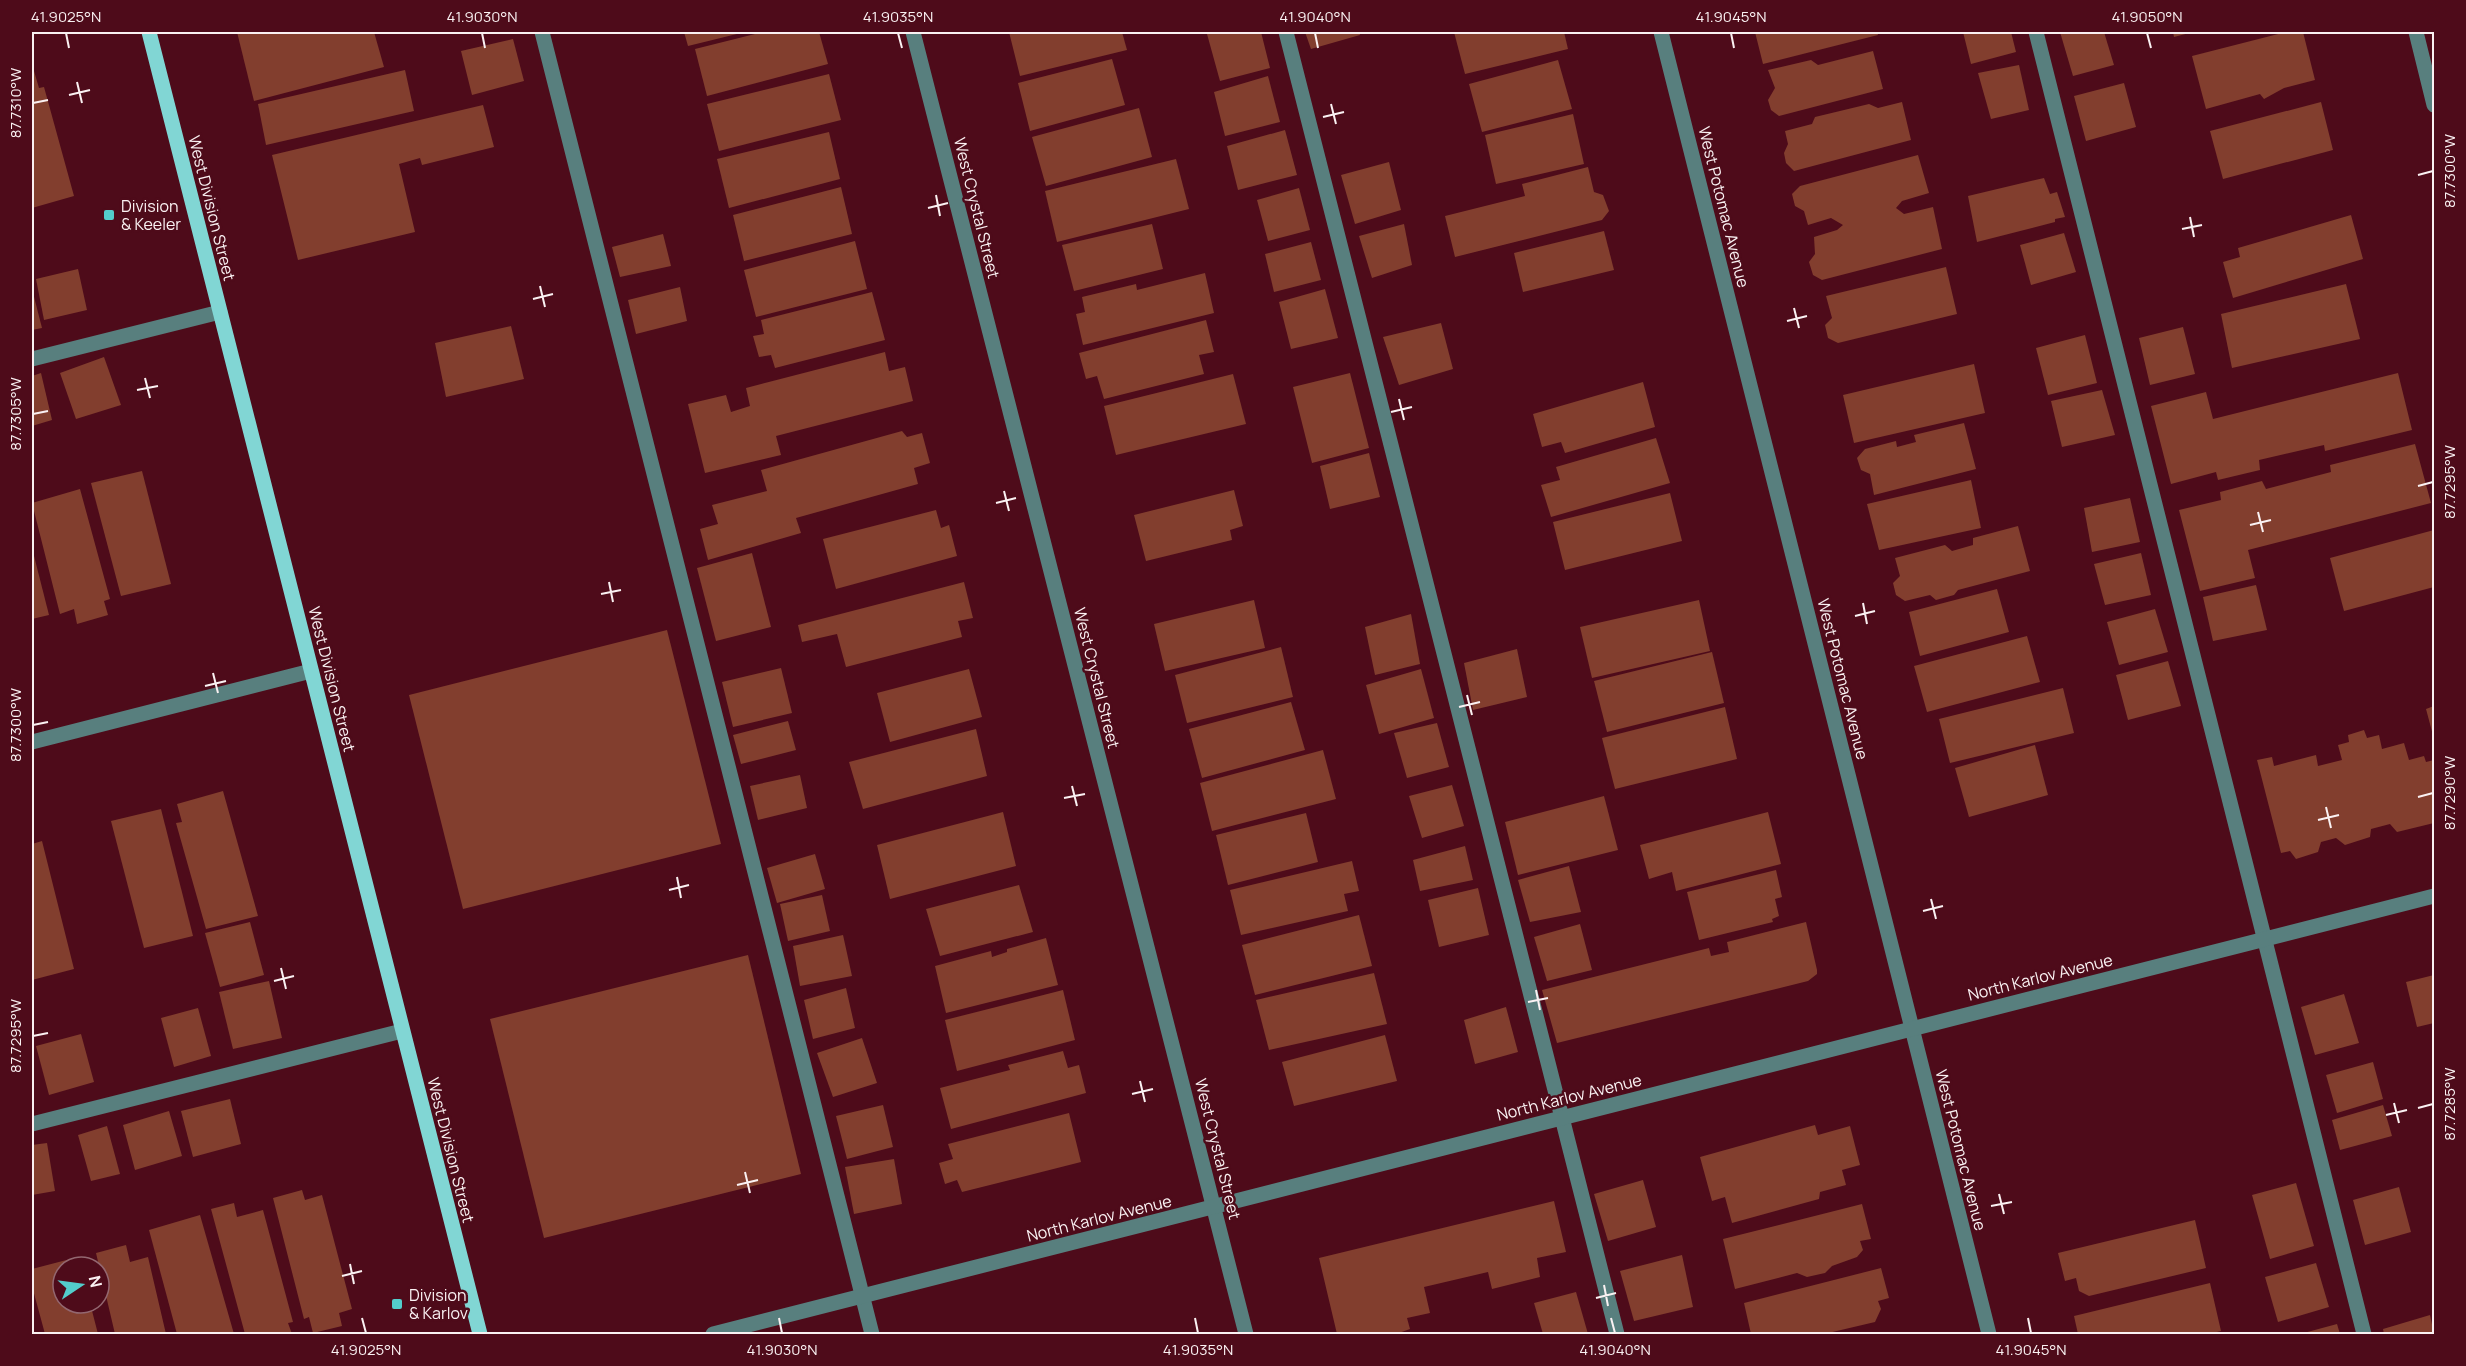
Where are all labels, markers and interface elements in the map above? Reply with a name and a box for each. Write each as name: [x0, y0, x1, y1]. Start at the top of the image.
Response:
text: 41.9025°N: [31, 6, 101, 27]
text: 41.9030°N: [447, 6, 517, 27]
text: 41.9035°N: [863, 6, 933, 27]
text: 41.9040°N: [1279, 6, 1351, 27]
text: 41.9045°N: [1696, 6, 1766, 27]
text: 41.9050°N: [2111, 6, 2183, 27]
text: 87.7310°W: [5, 68, 26, 138]
street label: West Potomac Avenue: [1693, 124, 1755, 290]
street label: West Division Street: [183, 133, 241, 283]
text: 87.7300°W: [2439, 134, 2460, 208]
street label: West Crystal Street: [949, 135, 1005, 281]
place label: Division & Keeler: [121, 195, 181, 235]
marker: Division & Keeler: [102, 208, 116, 222]
text: 87.7305°W: [5, 377, 26, 451]
text: 87.7295°W: [2439, 445, 2460, 519]
street label: West Potomac Avenue: [1812, 596, 1874, 762]
street label: West Division Street: [303, 604, 361, 754]
street label: West Crystal Street: [1069, 605, 1125, 751]
text: 87.7300°W: [5, 688, 26, 762]
text: 87.7290°W: [2439, 756, 2460, 830]
street label: North Karlov Avenue: [1965, 948, 2115, 1006]
text: 87.7295°W: [5, 999, 26, 1073]
street label: West Potomac Avenue: [1930, 1067, 1992, 1233]
text: 87.7285°W: [2439, 1067, 2460, 1141]
street label: North Karlov Avenue: [1494, 1068, 1644, 1126]
street label: West Division Street: [422, 1075, 480, 1225]
street label: West Crystal Street: [1190, 1076, 1246, 1222]
street label: North Karlov Avenue: [1024, 1189, 1174, 1247]
north arrow: [51, 1255, 111, 1315]
text: N: [84, 1274, 108, 1290]
place label: Division & Karlov: [409, 1284, 468, 1324]
marker: Division & Karlov: [390, 1297, 404, 1311]
text: 41.9025°N: [331, 1339, 401, 1360]
text: 41.9030°N: [747, 1339, 817, 1360]
text: 41.9035°N: [1163, 1339, 1233, 1360]
text: 41.9040°N: [1579, 1339, 1651, 1360]
text: 41.9045°N: [1996, 1339, 2066, 1360]

